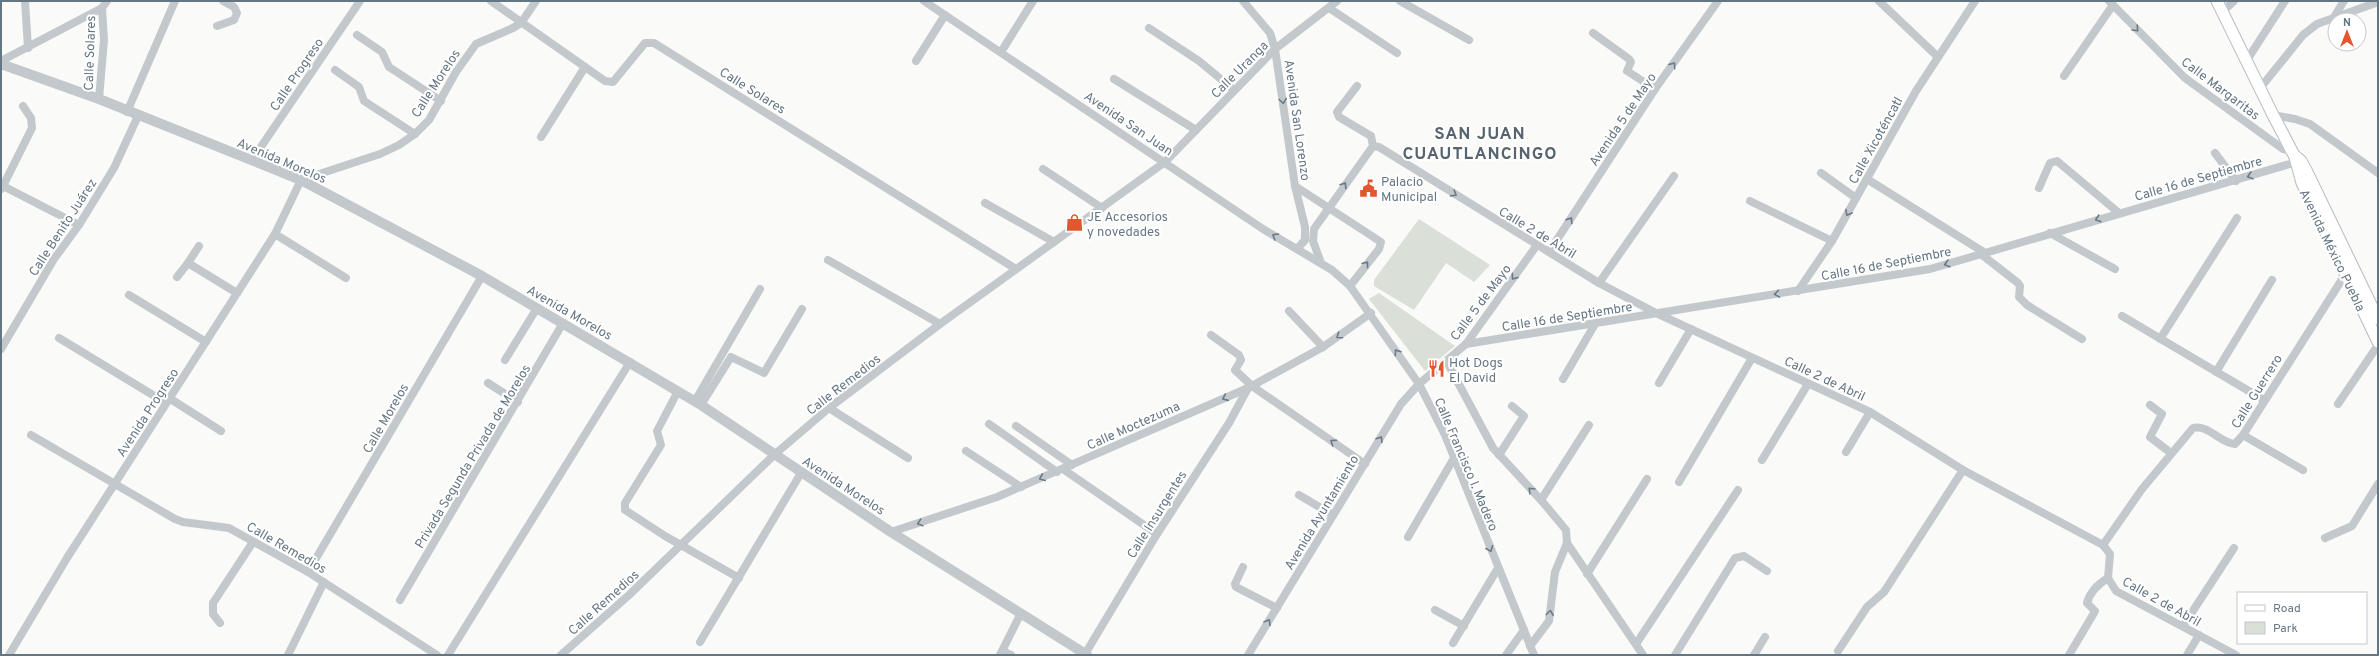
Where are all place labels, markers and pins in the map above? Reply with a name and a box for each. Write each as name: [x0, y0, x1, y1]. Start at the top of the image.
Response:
place label: Palacio Municipal: [1381, 175, 1437, 206]
public building icon: Palacio Municipal: [1358, 178, 1378, 198]
place label: JE Accesorios y novedades: [1087, 210, 1168, 241]
shop icon: JE Accesorios y novedades: [1064, 213, 1084, 233]
place label: Hot Dogs El David: [1449, 356, 1503, 387]
restaurant icon: Hot Dogs El David: [1426, 359, 1446, 379]

